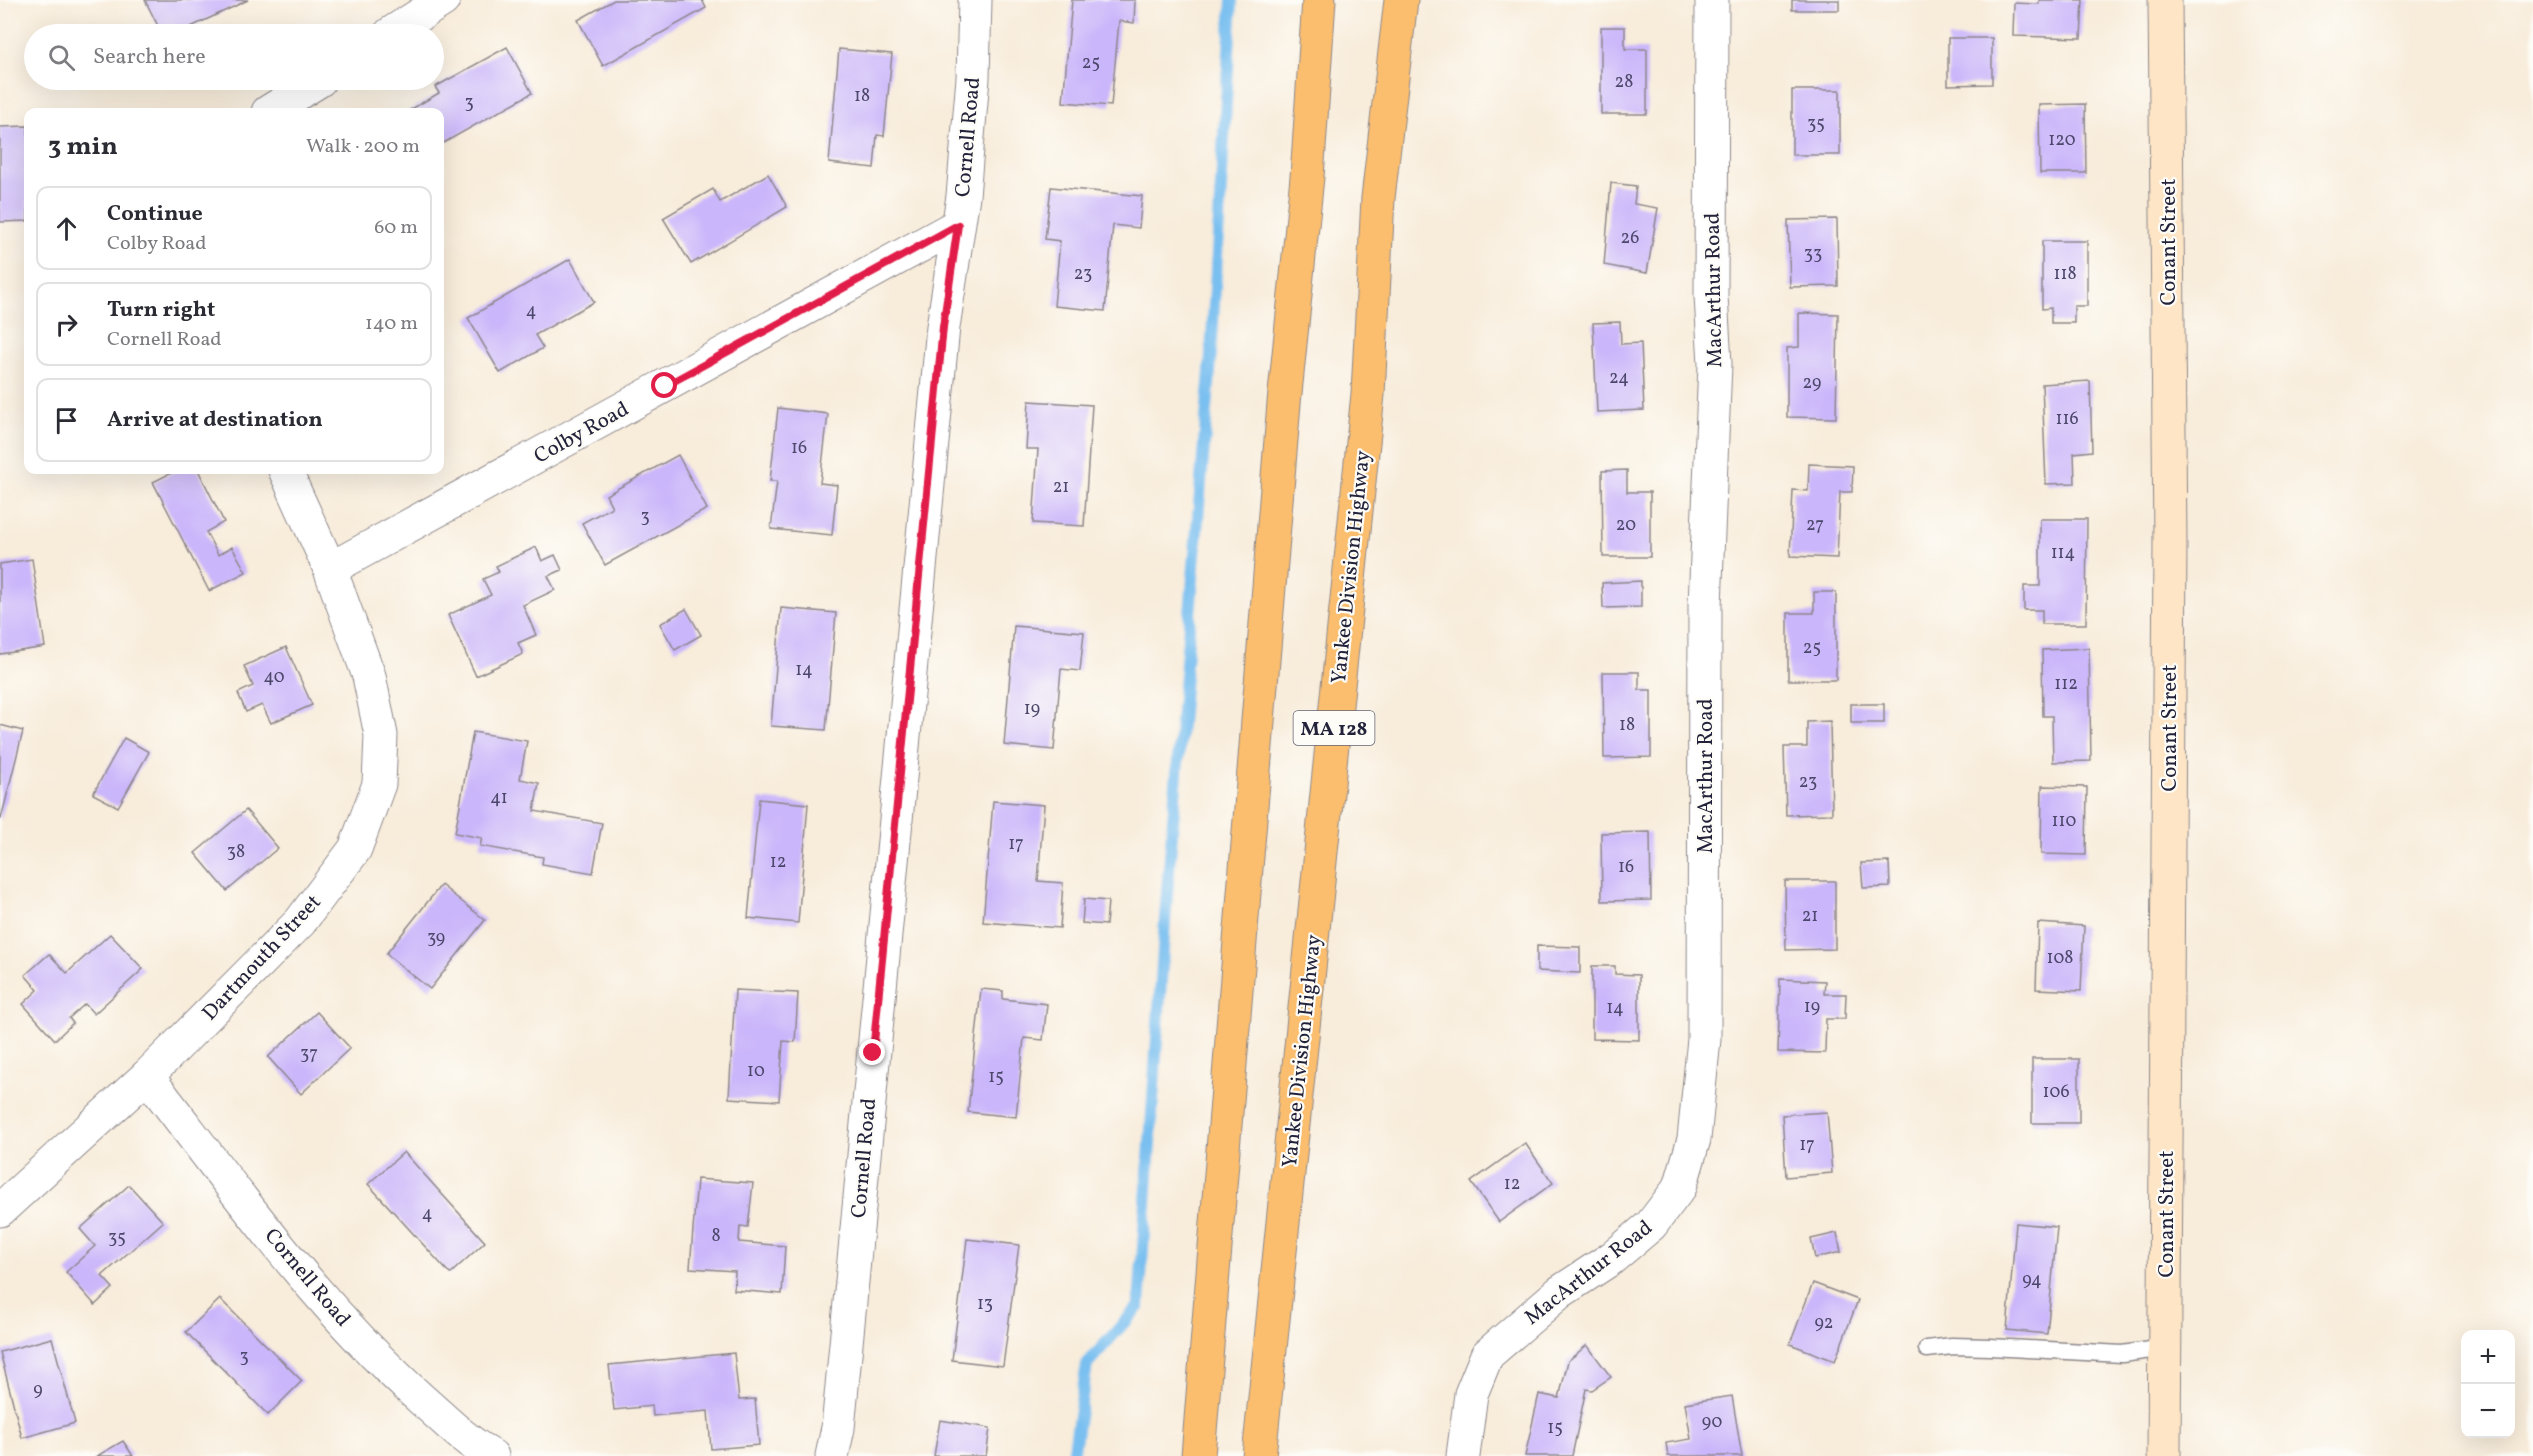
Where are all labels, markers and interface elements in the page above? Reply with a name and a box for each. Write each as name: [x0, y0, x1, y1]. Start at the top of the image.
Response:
search box: [24, 24, 444, 90]
icon: search: [45, 41, 78, 74]
text: Search here: [93, 42, 206, 73]
house number: 25: [1082, 51, 1100, 76]
house number: 28: [1615, 70, 1633, 95]
street label: Cornell Road: [949, 76, 988, 198]
house number: 18: [854, 84, 870, 109]
house number: 3: [464, 91, 474, 116]
house number: 35: [1807, 112, 1825, 137]
house number: 120: [2048, 128, 2076, 153]
text: 3 min: [48, 129, 118, 165]
text: Walk · 200 m: [306, 133, 420, 161]
street label: Conant Street: [2155, 178, 2184, 306]
text: Continue: [107, 199, 203, 230]
icon: ahead: [50, 212, 83, 245]
street label: MacArthur Road: [1699, 212, 1730, 368]
text: 60 m: [374, 214, 418, 242]
house number: 26: [1621, 226, 1639, 251]
text: Colby Road: [107, 230, 207, 258]
house number: 33: [1804, 242, 1822, 267]
house number: 23: [1074, 262, 1092, 287]
house number: 118: [2053, 262, 2077, 287]
text: Turn right: [107, 295, 215, 326]
house number: 4: [526, 299, 536, 324]
icon: right: [50, 308, 83, 341]
text: 140 m: [365, 310, 418, 338]
text: Cornell Road: [107, 326, 222, 354]
house number: 24: [1609, 366, 1629, 391]
house number: 29: [1803, 371, 1821, 396]
route start: [651, 372, 677, 398]
street label: Colby Road: [529, 395, 634, 471]
icon: arrive: [50, 404, 83, 437]
text: Arrive at destination: [107, 405, 323, 436]
house number: 116: [2055, 407, 2079, 432]
house number: 16: [791, 436, 807, 461]
street label: Yankee Division Highway: [1325, 448, 1378, 685]
house number: 21: [1053, 475, 1069, 500]
house number: 3: [640, 505, 650, 530]
house number: 20: [1616, 513, 1636, 538]
house number: 27: [1806, 513, 1824, 538]
house number: 114: [2051, 541, 2075, 566]
house number: 25: [1803, 636, 1821, 661]
house number: 14: [795, 658, 813, 683]
street label: Conant Street: [2156, 664, 2185, 792]
house number: 40: [263, 665, 285, 690]
house number: 112: [2054, 672, 2078, 697]
house number: 19: [1024, 697, 1040, 722]
street label: MacArthur Road: [1692, 698, 1721, 854]
road number: MA 128: [1294, 711, 1374, 745]
house number: 18: [1619, 713, 1635, 738]
house number: 23: [1799, 770, 1817, 795]
house number: 41: [490, 786, 508, 811]
house number: 110: [2052, 809, 2077, 834]
house number: 17: [1008, 832, 1024, 857]
house number: 38: [227, 840, 245, 865]
house number: 12: [770, 850, 786, 875]
house number: 16: [1618, 855, 1634, 880]
street label: Dartmouth Street: [196, 889, 328, 1027]
house number: 21: [1802, 904, 1818, 929]
house number: 39: [427, 926, 445, 951]
street label: Yankee Division Highway: [1276, 932, 1329, 1169]
house number: 108: [2047, 946, 2073, 971]
house number: 19: [1804, 995, 1820, 1020]
house number: 14: [1606, 996, 1624, 1021]
route end: [859, 1039, 885, 1065]
house number: 37: [300, 1042, 318, 1067]
house number: 10: [747, 1059, 765, 1084]
house number: 15: [988, 1065, 1004, 1090]
house number: 106: [2042, 1080, 2070, 1105]
street label: Cornell Road: [845, 1097, 884, 1219]
house number: 17: [1799, 1133, 1815, 1158]
street label: Conant Street: [2153, 1150, 2182, 1278]
house number: 12: [1504, 1172, 1520, 1197]
house number: 4: [422, 1202, 432, 1227]
street label: MacArthur Road: [1519, 1214, 1659, 1332]
street label: Cornell Road: [257, 1223, 357, 1333]
house number: 8: [711, 1224, 721, 1249]
house number: 35: [108, 1226, 126, 1251]
house number: 94: [2022, 1268, 2042, 1293]
house number: 13: [977, 1292, 993, 1317]
house number: 92: [1814, 1311, 1834, 1336]
map controls: [2461, 1330, 2515, 1438]
button: +: [2461, 1330, 2515, 1384]
house number: 3: [239, 1345, 249, 1370]
house number: 9: [33, 1378, 43, 1403]
button: −: [2461, 1384, 2515, 1438]
house number: 90: [1702, 1410, 1722, 1435]
house number: 15: [1547, 1416, 1563, 1441]

